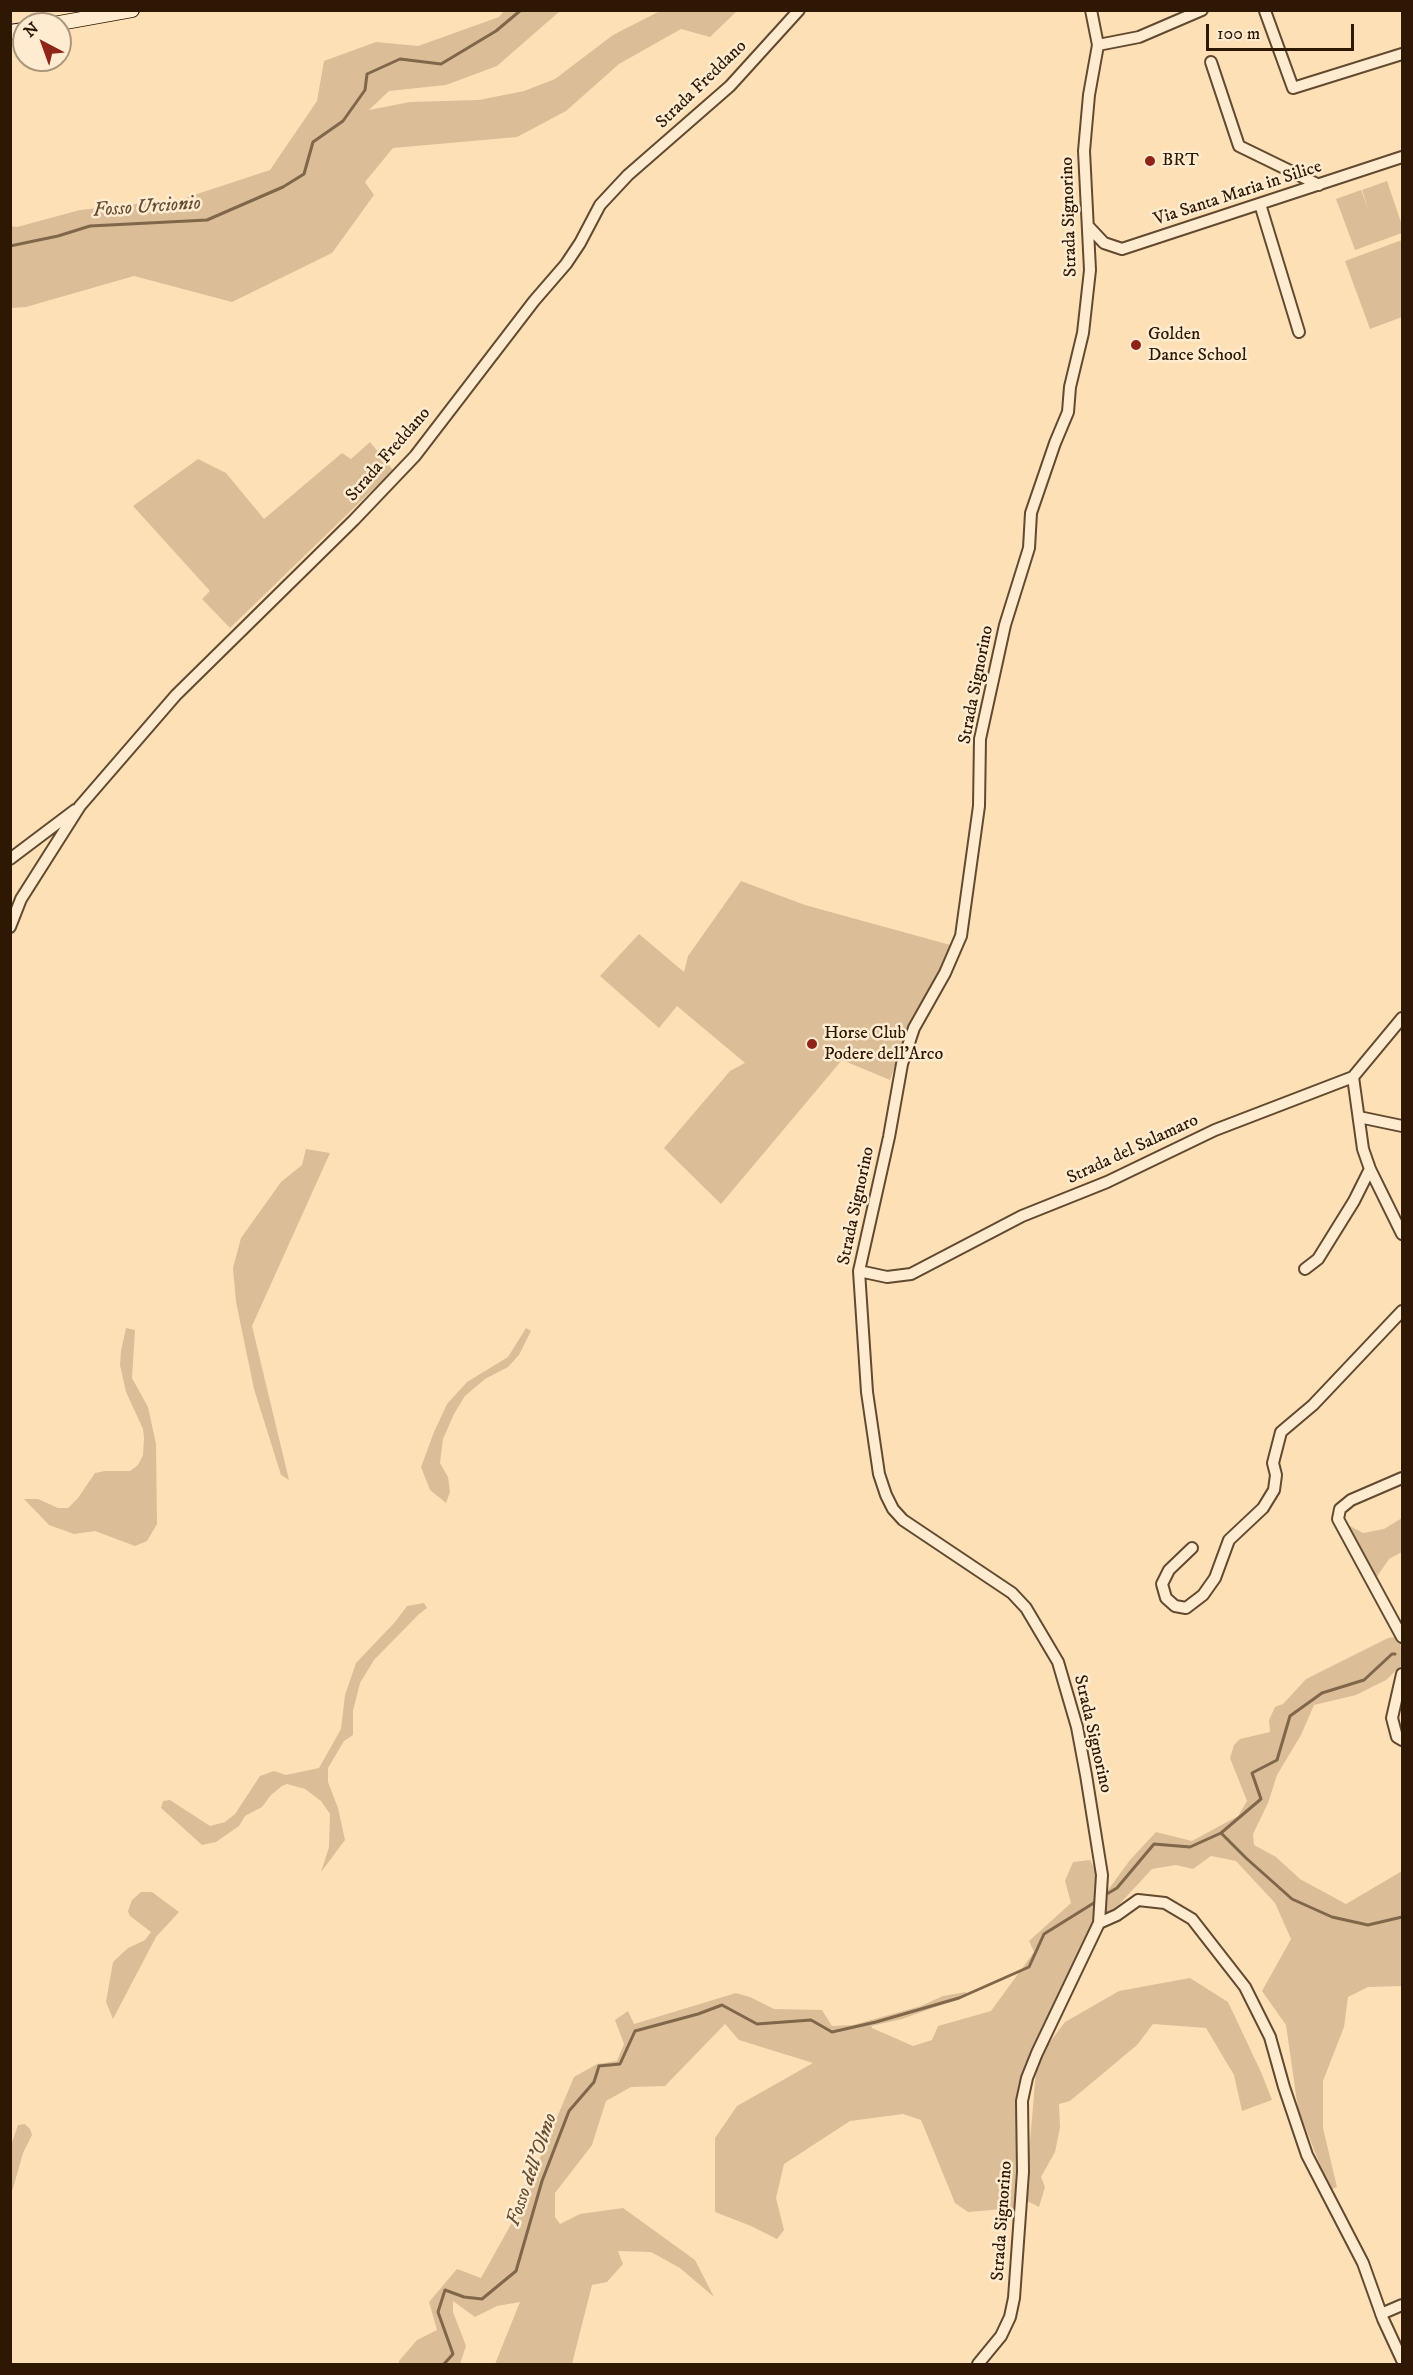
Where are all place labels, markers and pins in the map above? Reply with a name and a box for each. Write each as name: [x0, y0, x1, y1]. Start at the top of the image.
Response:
place label: BRT: [1162, 150, 1199, 172]
marker: BRT: [1143, 154, 1157, 168]
place label: Golden Dance School: [1148, 324, 1247, 366]
marker: Golden Dance School: [1129, 338, 1143, 352]
place label: Horse Club Podere dell'Arco: [824, 1023, 943, 1066]
marker: Horse Club Podere dell'Arco: [805, 1037, 819, 1051]

